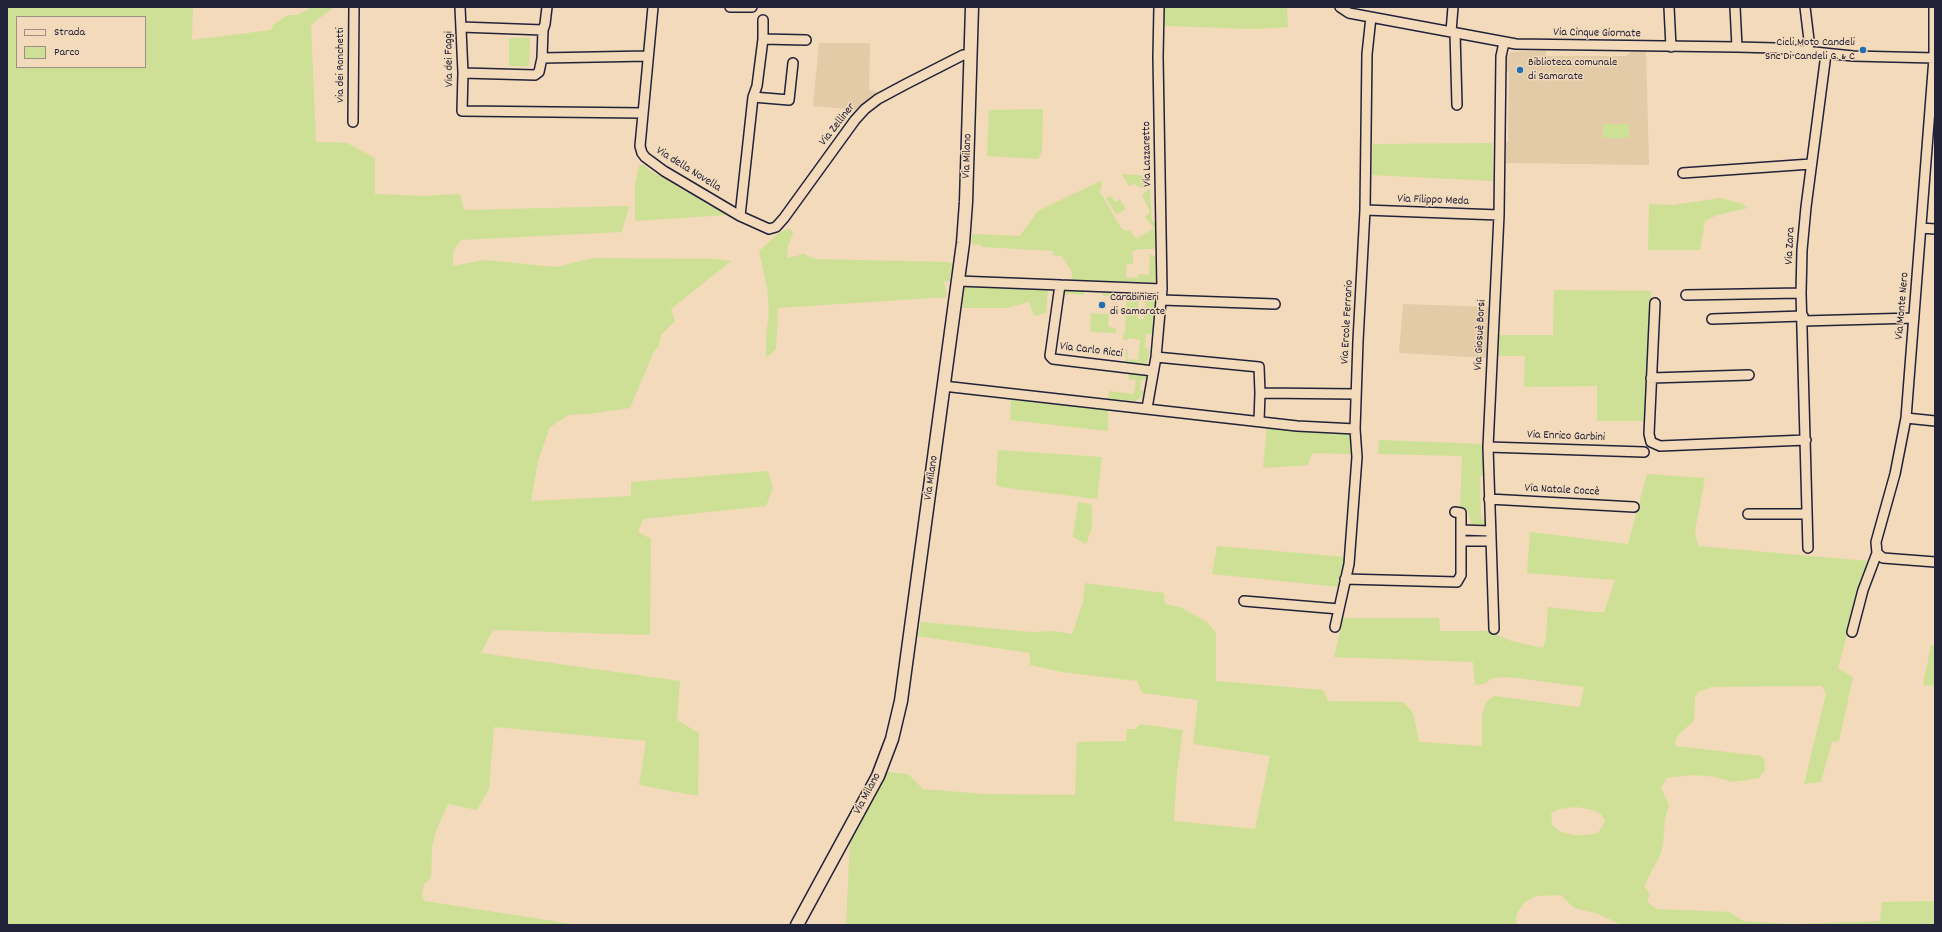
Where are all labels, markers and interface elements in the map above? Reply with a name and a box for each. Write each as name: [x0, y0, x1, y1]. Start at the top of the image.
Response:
legend: [16, 16, 146, 68]
text: Strada: [54, 24, 85, 41]
street label: Via Cinque Giornate: [1553, 26, 1641, 42]
street label: Via dei Ronchetti: [334, 27, 348, 103]
street label: Via dei Faggi: [442, 31, 458, 87]
place label: Cicli Moto Candeli Snc Di Candeli G. & C: [1765, 36, 1855, 64]
text: Parco: [54, 44, 80, 61]
marker: Cicli Moto Candeli Snc Di Candeli G. & C: [1858, 45, 1868, 55]
place label: Biblioteca comunale di Samarate: [1528, 56, 1617, 84]
marker: Biblioteca comunale di Samarate: [1515, 65, 1525, 75]
street label: Via Zelliner: [817, 101, 859, 149]
street label: Via Lazzaretto: [1140, 121, 1156, 187]
street label: Via Milano: [960, 133, 976, 179]
street label: Via della Novella: [653, 144, 723, 196]
street label: Via Filippo Meda: [1397, 193, 1469, 209]
street label: Via Zara: [1783, 227, 1799, 265]
street label: Via Monte Nero: [1893, 272, 1913, 340]
street label: Via Ercole Ferrario: [1339, 279, 1357, 365]
place label: Carabinieri di Samarate: [1110, 291, 1165, 319]
street label: Via Giosuè Borsi: [1472, 299, 1490, 371]
marker: Carabinieri di Samarate: [1097, 300, 1107, 310]
street label: Via Carlo Ricci: [1059, 340, 1123, 362]
street label: Via Enrico Garbini: [1527, 428, 1605, 446]
street label: Via Milano: [922, 455, 942, 501]
street label: Via Natale Coccè: [1524, 482, 1600, 500]
street label: Via Milano: [851, 771, 885, 817]

